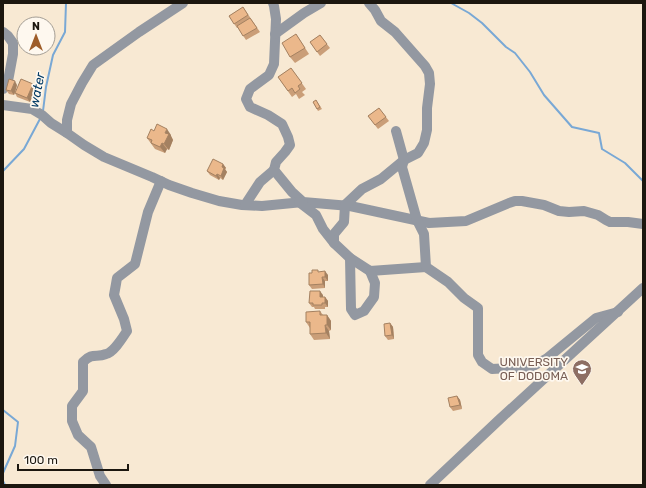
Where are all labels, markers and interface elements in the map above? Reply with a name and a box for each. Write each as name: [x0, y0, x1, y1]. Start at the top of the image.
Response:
north arrow: [16, 16, 56, 56]
text: N: [32, 20, 40, 33]
water label: water: [26, 70, 48, 109]
place label: UNIVERSITY OF DODOMA: [500, 355, 568, 383]
school or university icon: UNIVERSITY OF DODOMA: [571, 358, 593, 386]
scale bar: [18, 446, 128, 472]
text: 100 m: [24, 453, 58, 467]

